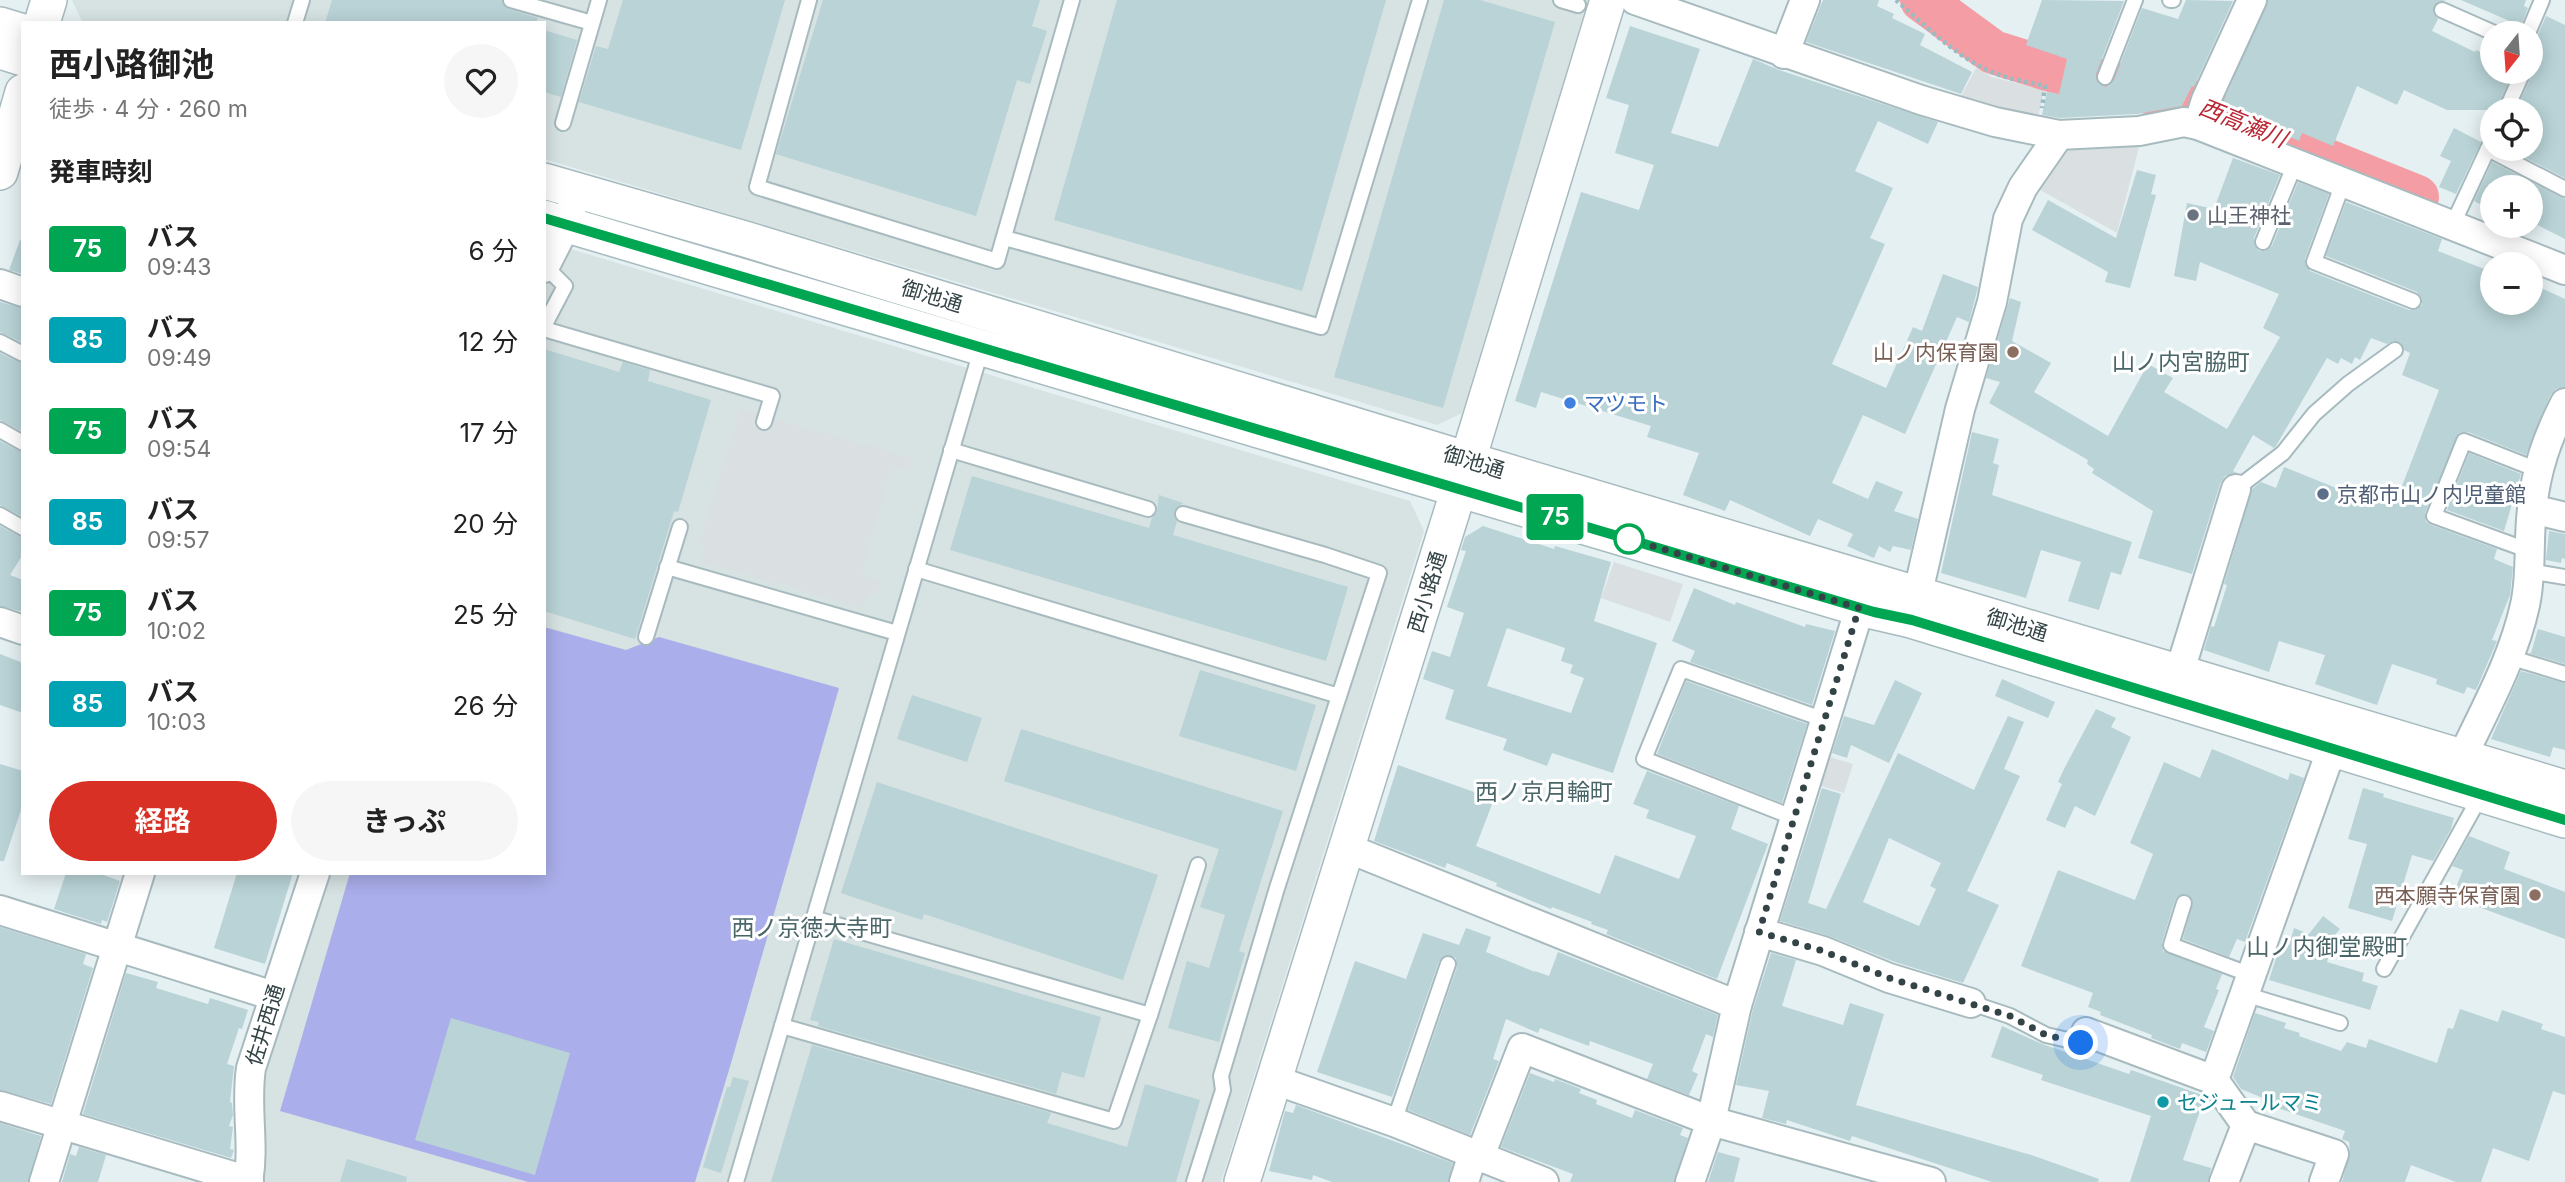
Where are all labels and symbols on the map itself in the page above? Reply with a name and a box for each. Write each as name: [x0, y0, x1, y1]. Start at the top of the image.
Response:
north arrow: [2480, 21, 2543, 84]
water label: 西高瀬川: [2195, 93, 2294, 154]
place label: 山王神社: [2207, 203, 2291, 228]
marker: 山王神社: [2185, 207, 2201, 223]
street label: 御池通: [898, 275, 966, 317]
place label: 山ノ内保育園: [1873, 340, 1999, 365]
marker: 山ノ内保育園: [2005, 344, 2021, 360]
district label: 山ノ内宮脇町: [2112, 348, 2250, 376]
place label: マツモト: [1584, 391, 1668, 416]
marker: マツモト: [1562, 395, 1578, 411]
street label: 御池通: [1440, 441, 1508, 483]
place label: 京都市山ノ内児童館: [2337, 482, 2526, 507]
marker: 京都市山ノ内児童館: [2315, 486, 2331, 502]
line badge: 75: [1524, 494, 1586, 540]
unlabelled marker: [1614, 524, 1644, 554]
street label: 西小路通: [1403, 548, 1451, 636]
street label: 御池通: [1983, 604, 2051, 646]
district label: 西ノ京月輪町: [1475, 778, 1613, 806]
place label: 西本願寺保育園: [2374, 883, 2521, 908]
marker: 西本願寺保育園: [2527, 887, 2543, 903]
district label: 西ノ京徳大寺町: [732, 914, 893, 942]
district label: 山ノ内御堂殿町: [2247, 933, 2408, 961]
street label: 佐井西通: [241, 981, 289, 1069]
your location: [2063, 1025, 2098, 1060]
place label: セジュールマミ: [2177, 1090, 2323, 1115]
marker: セジュールマミ: [2155, 1094, 2171, 1110]

